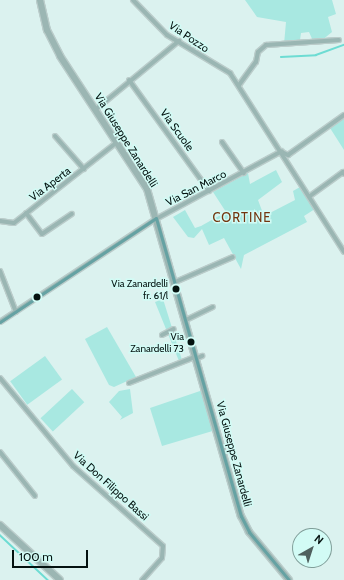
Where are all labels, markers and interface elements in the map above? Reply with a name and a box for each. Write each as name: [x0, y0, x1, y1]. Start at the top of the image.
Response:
street label: Via Pozzo: [166, 19, 212, 55]
street label: Via Giuseppe Zanardelli: [92, 91, 160, 189]
street label: Via Scuole: [157, 106, 197, 154]
street label: Via Aperta: [27, 164, 73, 204]
street label: Via San Marco: [164, 167, 228, 209]
district label: CORTINE: [212, 209, 272, 225]
place label: Via Zanardelli fr. 61/l: [111, 277, 168, 300]
marker: Via Zanardelli fr. 61/l: [171, 284, 181, 294]
unlabelled marker: [32, 292, 42, 302]
place label: Via Zanardelli 73: [130, 330, 184, 354]
marker: Via Zanardelli 73: [186, 337, 196, 347]
street label: Via Giuseppe Zanardelli: [214, 400, 254, 508]
street label: Via Don Filippo Bassi: [71, 449, 151, 523]
north arrow: [292, 528, 332, 568]
text: N: [311, 532, 326, 547]
scale bar: [14, 542, 90, 568]
text: 100 m: [19, 549, 53, 564]

